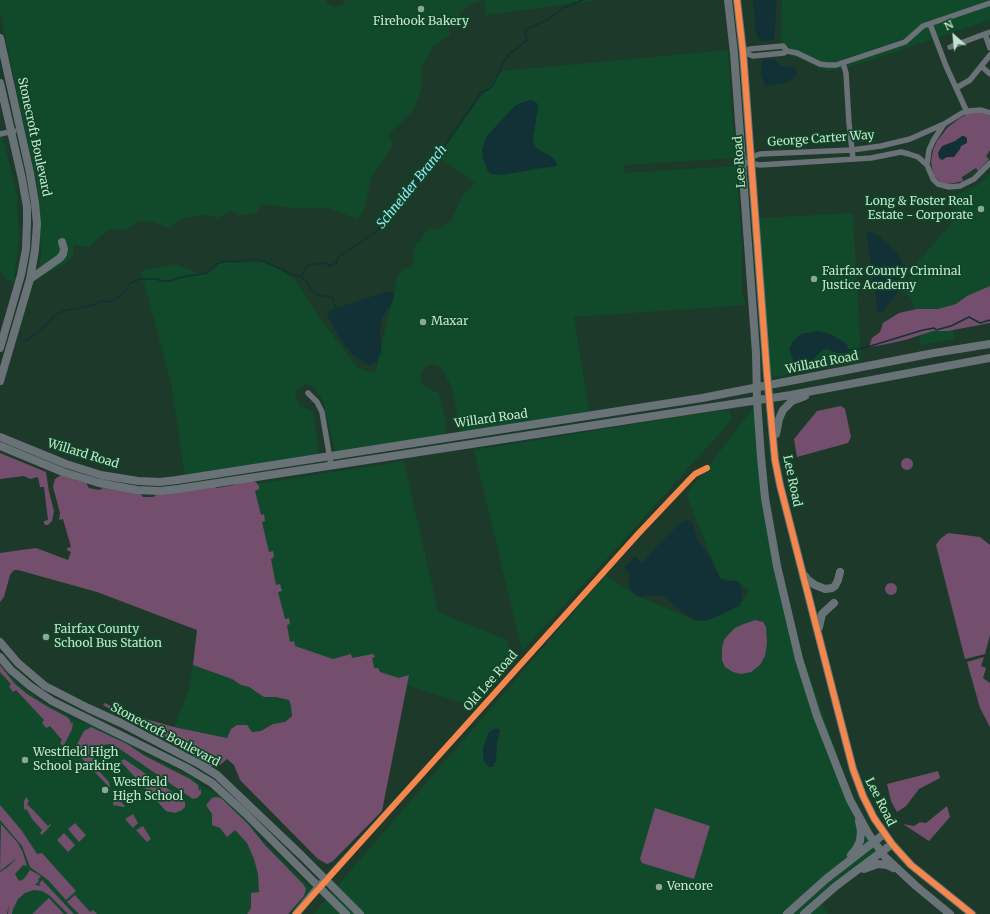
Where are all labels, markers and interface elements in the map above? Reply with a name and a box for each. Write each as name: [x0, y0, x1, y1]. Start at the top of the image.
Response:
marker: Firehook Bakery: [416, 4, 426, 14]
place label: Firehook Bakery: [373, 15, 469, 29]
north arrow: [934, 16, 974, 56]
text: N: [941, 17, 956, 34]
street label: Stonecroft Boulevard: [14, 76, 54, 198]
street label: George Carter Way: [767, 128, 875, 150]
street label: Lee Road: [731, 135, 749, 189]
water label: Schneider Branch: [374, 142, 450, 232]
place label: Long & Foster Real Estate - Corporate: [865, 195, 973, 223]
marker: Long & Foster Real Estate - Corporate: [976, 204, 986, 214]
place label: Fairfax County Criminal Justice Academy: [822, 265, 961, 293]
marker: Fairfax County Criminal Justice Academy: [809, 274, 819, 284]
place label: Maxar: [431, 315, 468, 329]
marker: Maxar: [418, 317, 428, 327]
street label: Willard Road: [784, 349, 860, 377]
street label: Willard Road: [453, 407, 529, 431]
street label: Willard Road: [46, 436, 120, 472]
street label: Lee Road: [780, 454, 804, 508]
place label: Fairfax County School Bus Station: [54, 623, 162, 651]
marker: Fairfax County School Bus Station: [41, 632, 51, 642]
street label: Old Lee Road: [461, 648, 521, 714]
street label: Stonecroft Boulevard: [108, 700, 222, 770]
place label: Westfield High School parking: [33, 746, 121, 774]
marker: Westfield High School parking: [20, 755, 30, 765]
street label: Lee Road: [862, 775, 898, 829]
place label: Westfield High School: [113, 776, 183, 804]
marker: Westfield High School: [100, 785, 110, 795]
place label: Vencore: [667, 880, 713, 894]
marker: Vencore: [654, 882, 664, 892]

